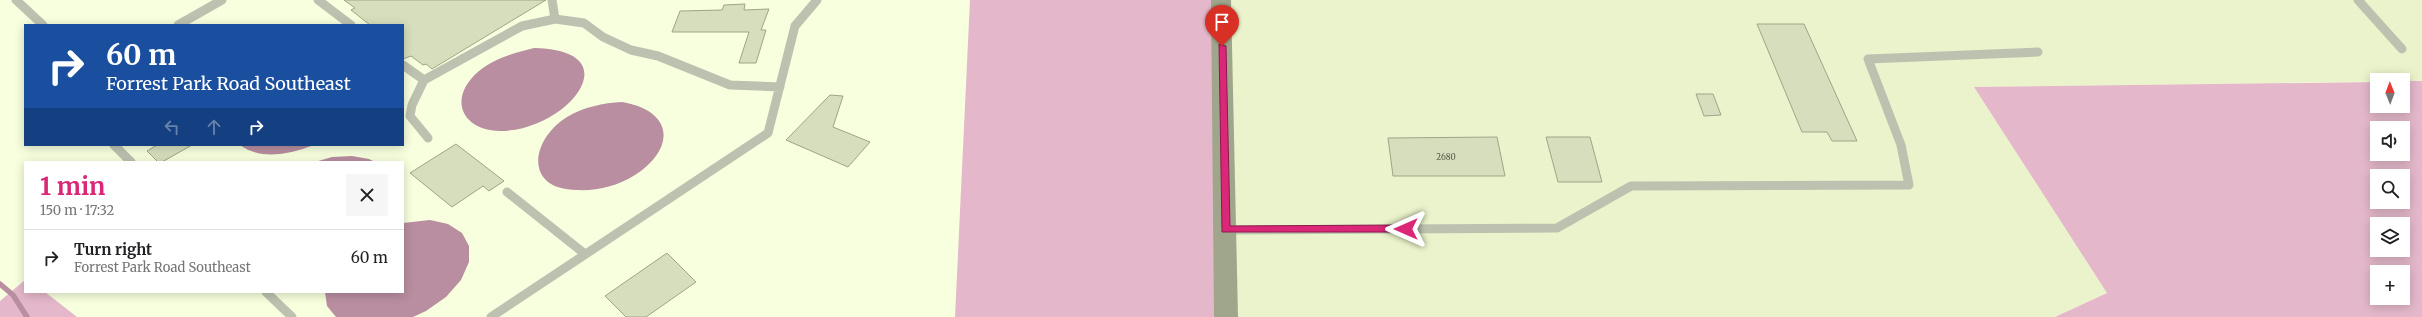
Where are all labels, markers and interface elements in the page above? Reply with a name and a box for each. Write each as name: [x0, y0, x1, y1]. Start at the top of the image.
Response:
pin: [1205, 5, 1239, 46]
icon: arrive: [1211, 11, 1233, 33]
text: 60 m: [106, 37, 176, 73]
icon: right: [40, 40, 92, 92]
text: Forrest Park Road Southeast: [106, 72, 351, 95]
north arrow: [2370, 73, 2410, 113]
map controls: [2370, 73, 2410, 305]
icon: left: [161, 116, 183, 138]
icon: ahead: [203, 116, 225, 138]
icon: right: [245, 116, 267, 138]
button: sound: [2370, 121, 2410, 161]
house number: 2680: [1436, 152, 1456, 162]
button: search: [2370, 169, 2410, 209]
text: 1 min: [40, 171, 105, 202]
button: close: [346, 174, 388, 216]
text: 150 m · 17:32: [40, 202, 114, 219]
position arrow: [1385, 208, 1427, 250]
button: layers: [2370, 217, 2410, 257]
text: Turn right: [74, 240, 152, 259]
icon: right: [40, 247, 62, 269]
text: 60 m: [351, 248, 388, 267]
text: Forrest Park Road Southeast: [74, 259, 251, 276]
button: +: [2370, 265, 2410, 305]

